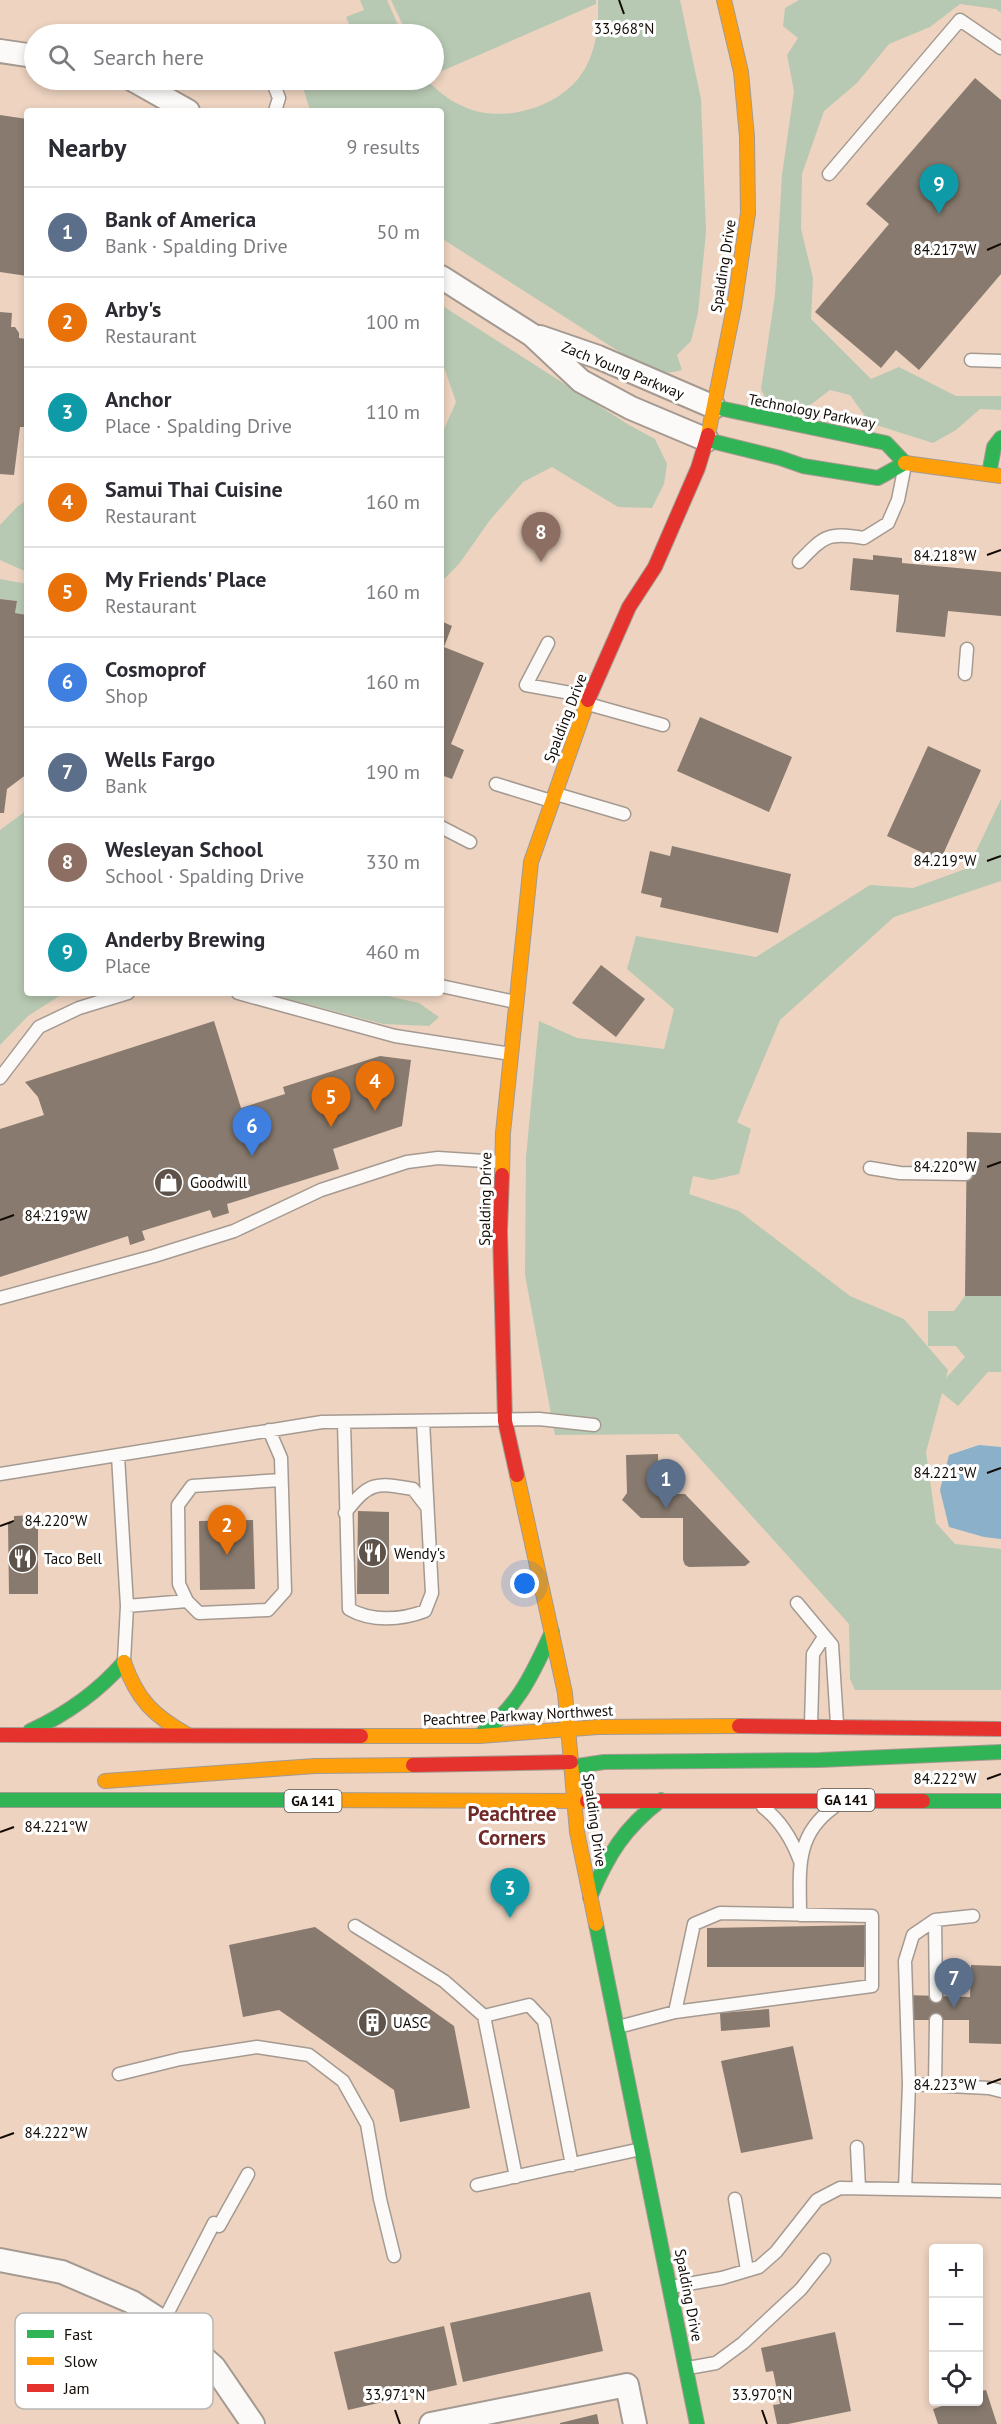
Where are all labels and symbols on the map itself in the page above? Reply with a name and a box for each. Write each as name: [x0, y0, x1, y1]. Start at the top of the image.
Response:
text: 33.968°N: [594, 19, 654, 38]
pin: 9: [920, 164, 958, 214]
street label: Spalding Drive: [706, 218, 740, 314]
text: 84.217°W: [914, 240, 977, 259]
street label: Zach Young Parkway: [559, 337, 687, 403]
street label: Technology Parkway: [747, 389, 877, 433]
pin: 8: [522, 512, 560, 562]
text: 84.218°W: [914, 546, 977, 565]
street label: Spalding Drive: [539, 671, 591, 765]
text: 84.219°W: [914, 851, 977, 870]
pin: 4: [356, 1062, 394, 1111]
pin: 5: [312, 1078, 350, 1127]
pin: 6: [232, 1106, 272, 1156]
street label: Spalding Drive: [475, 1152, 495, 1246]
text: 84.220°W: [914, 1157, 977, 1176]
shop icon: Goodwill: [153, 1166, 185, 1198]
place label: Goodwill: [190, 1173, 248, 1192]
text: 84.219°W: [25, 1206, 88, 1225]
pin: 1: [646, 1460, 686, 1509]
text: 84.221°W: [914, 1463, 977, 1482]
pin: 2: [208, 1506, 246, 1555]
text: 84.220°W: [25, 1511, 88, 1530]
restaurant icon: Wendy's: [357, 1537, 389, 1569]
restaurant icon: Taco Bell: [7, 1542, 39, 1574]
place label: Wendy's: [394, 1544, 445, 1563]
place label: Taco Bell: [44, 1549, 102, 1568]
your location: [510, 1569, 539, 1598]
street label: Peachtree Parkway Northwest: [422, 1701, 614, 1729]
text: 84.222°W: [914, 1769, 977, 1788]
street label: Spalding Drive: [579, 1772, 611, 1868]
road number: GA 141: [818, 1789, 874, 1811]
road number: GA 141: [284, 1790, 342, 1812]
district label: Peachtree Corners: [468, 1800, 556, 1851]
text: 84.221°W: [25, 1817, 88, 1836]
pin: 3: [490, 1868, 530, 1918]
pin: 7: [934, 1958, 974, 2008]
building icon: UASC: [356, 2006, 388, 2038]
place label: UASC: [393, 2013, 428, 2032]
text: 84.223°W: [914, 2075, 977, 2094]
text: 84.222°W: [25, 2123, 88, 2142]
street label: Spalding Drive: [671, 2247, 707, 2343]
legend: [15, 2313, 213, 2409]
text: Fast: [64, 2324, 93, 2344]
text: Slow: [64, 2351, 98, 2371]
text: Jam: [63, 2378, 90, 2398]
text: 33.971°N: [365, 2385, 425, 2404]
text: 33.970°N: [732, 2385, 792, 2404]

